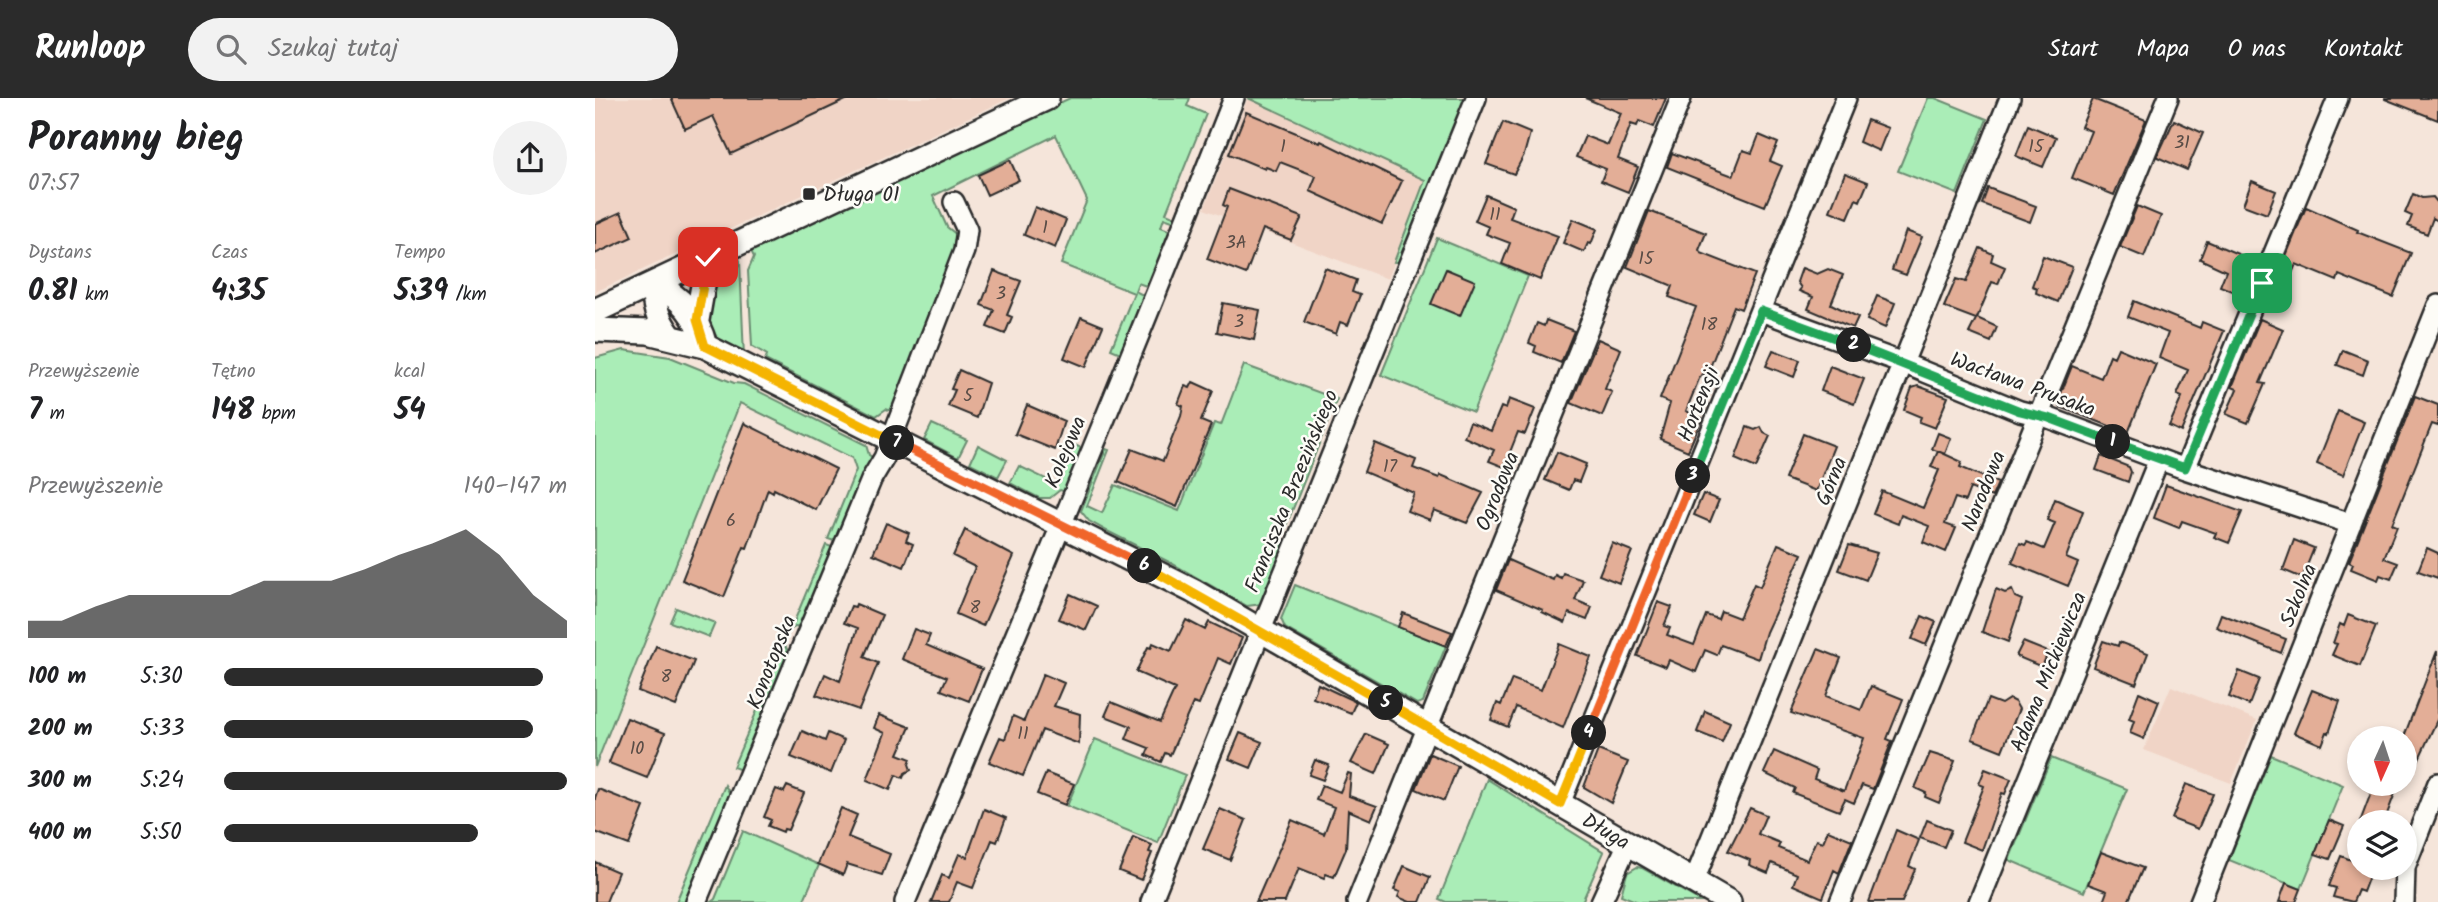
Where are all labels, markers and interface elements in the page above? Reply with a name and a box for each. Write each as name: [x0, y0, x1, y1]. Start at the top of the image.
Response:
search box: [188, 18, 678, 81]
text: Runloop: [35, 23, 146, 76]
text: Szukaj tutaj: [268, 28, 398, 70]
icon: search: [212, 30, 250, 68]
text: Start: [2048, 30, 2099, 69]
text: Mapa: [2137, 30, 2189, 69]
text: O nas: [2227, 30, 2286, 69]
text: Kontakt: [2324, 30, 2403, 69]
text: Poranny bieg: [28, 110, 244, 170]
button: share: [493, 121, 567, 195]
house number: 31: [2174, 129, 2190, 158]
house number: 1: [1280, 133, 1286, 162]
house number: 15: [2028, 133, 2045, 162]
text: 07:57: [28, 166, 79, 202]
place label: Długa 01: [823, 179, 900, 212]
marker: Długa 01: [801, 186, 817, 202]
house number: 11: [1489, 201, 1501, 230]
house number: 1: [1042, 214, 1048, 243]
pin: [678, 227, 738, 287]
house number: 3A: [1225, 229, 1247, 258]
text: Dystans: [28, 238, 92, 268]
text: Czas: [211, 238, 248, 268]
text: Tempo: [394, 238, 446, 268]
icon: check: [689, 238, 727, 276]
house number: 15: [1638, 245, 1655, 274]
pin: [2232, 253, 2292, 313]
icon: arrive: [2243, 264, 2281, 302]
text: 0.81: [28, 268, 77, 316]
text: 4:35: [211, 268, 266, 316]
text: 5:39: [394, 268, 448, 316]
text: km: [77, 280, 109, 310]
text: /km: [448, 280, 487, 310]
house number: 3: [996, 280, 1006, 309]
house number: 3: [1234, 308, 1244, 337]
house number: 18: [1701, 311, 1717, 340]
pin: 2: [1837, 328, 1871, 362]
text: 2: [1848, 329, 1859, 359]
street label: Wacława Prusaka: [1945, 344, 2100, 427]
text: Przewyższenie: [28, 357, 140, 387]
text: Tętno: [211, 357, 256, 387]
text: kcal: [394, 357, 425, 387]
street label: Hortensji: [1669, 361, 1730, 447]
house number: 5: [963, 382, 974, 411]
street label: Franciszka Brzezińskiego: [1236, 385, 1348, 598]
text: 7: [28, 387, 42, 435]
text: 148: [211, 387, 254, 435]
text: 54: [394, 387, 426, 435]
text: m: [42, 399, 65, 429]
text: bpm: [254, 399, 296, 429]
street label: Kolejowa: [1036, 411, 1096, 494]
pin: 1: [2095, 424, 2131, 460]
pin: 7: [879, 426, 915, 460]
text: 1: [2110, 426, 2115, 456]
text: 7: [892, 427, 901, 457]
street label: Narodowa: [1953, 446, 2016, 537]
street label: Ogrodowa: [1467, 447, 1529, 536]
street label: Górna: [1808, 452, 1857, 511]
house number: 17: [1383, 453, 1398, 482]
pin: 3: [1675, 458, 1711, 494]
text: 3: [1687, 460, 1698, 490]
text: Przewyższenie: [28, 469, 163, 505]
text: 140–147 m: [464, 469, 567, 505]
house number: 6: [726, 507, 736, 536]
pin: 6: [1127, 548, 1163, 584]
text: 6: [1139, 550, 1150, 580]
street label: Szkolna: [2272, 559, 2327, 632]
street label: Adama Mickiewicza: [2002, 587, 2097, 758]
house number: 8: [970, 594, 981, 623]
street label: Konotopska: [739, 611, 806, 715]
text: 100 m: [28, 659, 86, 695]
text: 5:30: [140, 659, 183, 695]
house number: 8: [661, 663, 672, 692]
pin: 5: [1369, 686, 1403, 720]
text: 5: [1381, 687, 1390, 717]
text: 200 m: [28, 711, 93, 747]
text: 5:33: [140, 711, 184, 747]
pin: 4: [1571, 716, 1607, 750]
text: 4: [1583, 717, 1594, 747]
house number: 11: [1017, 720, 1029, 749]
north arrow: [2347, 726, 2417, 796]
map controls: [2347, 726, 2417, 880]
house number: 10: [630, 735, 644, 764]
text: 300 m: [28, 763, 92, 799]
text: 5:24: [140, 763, 184, 799]
street label: Długa: [1575, 805, 1636, 859]
button: layers: [2347, 810, 2417, 880]
text: 400 m: [28, 815, 92, 851]
text: 5:50: [140, 815, 182, 851]

